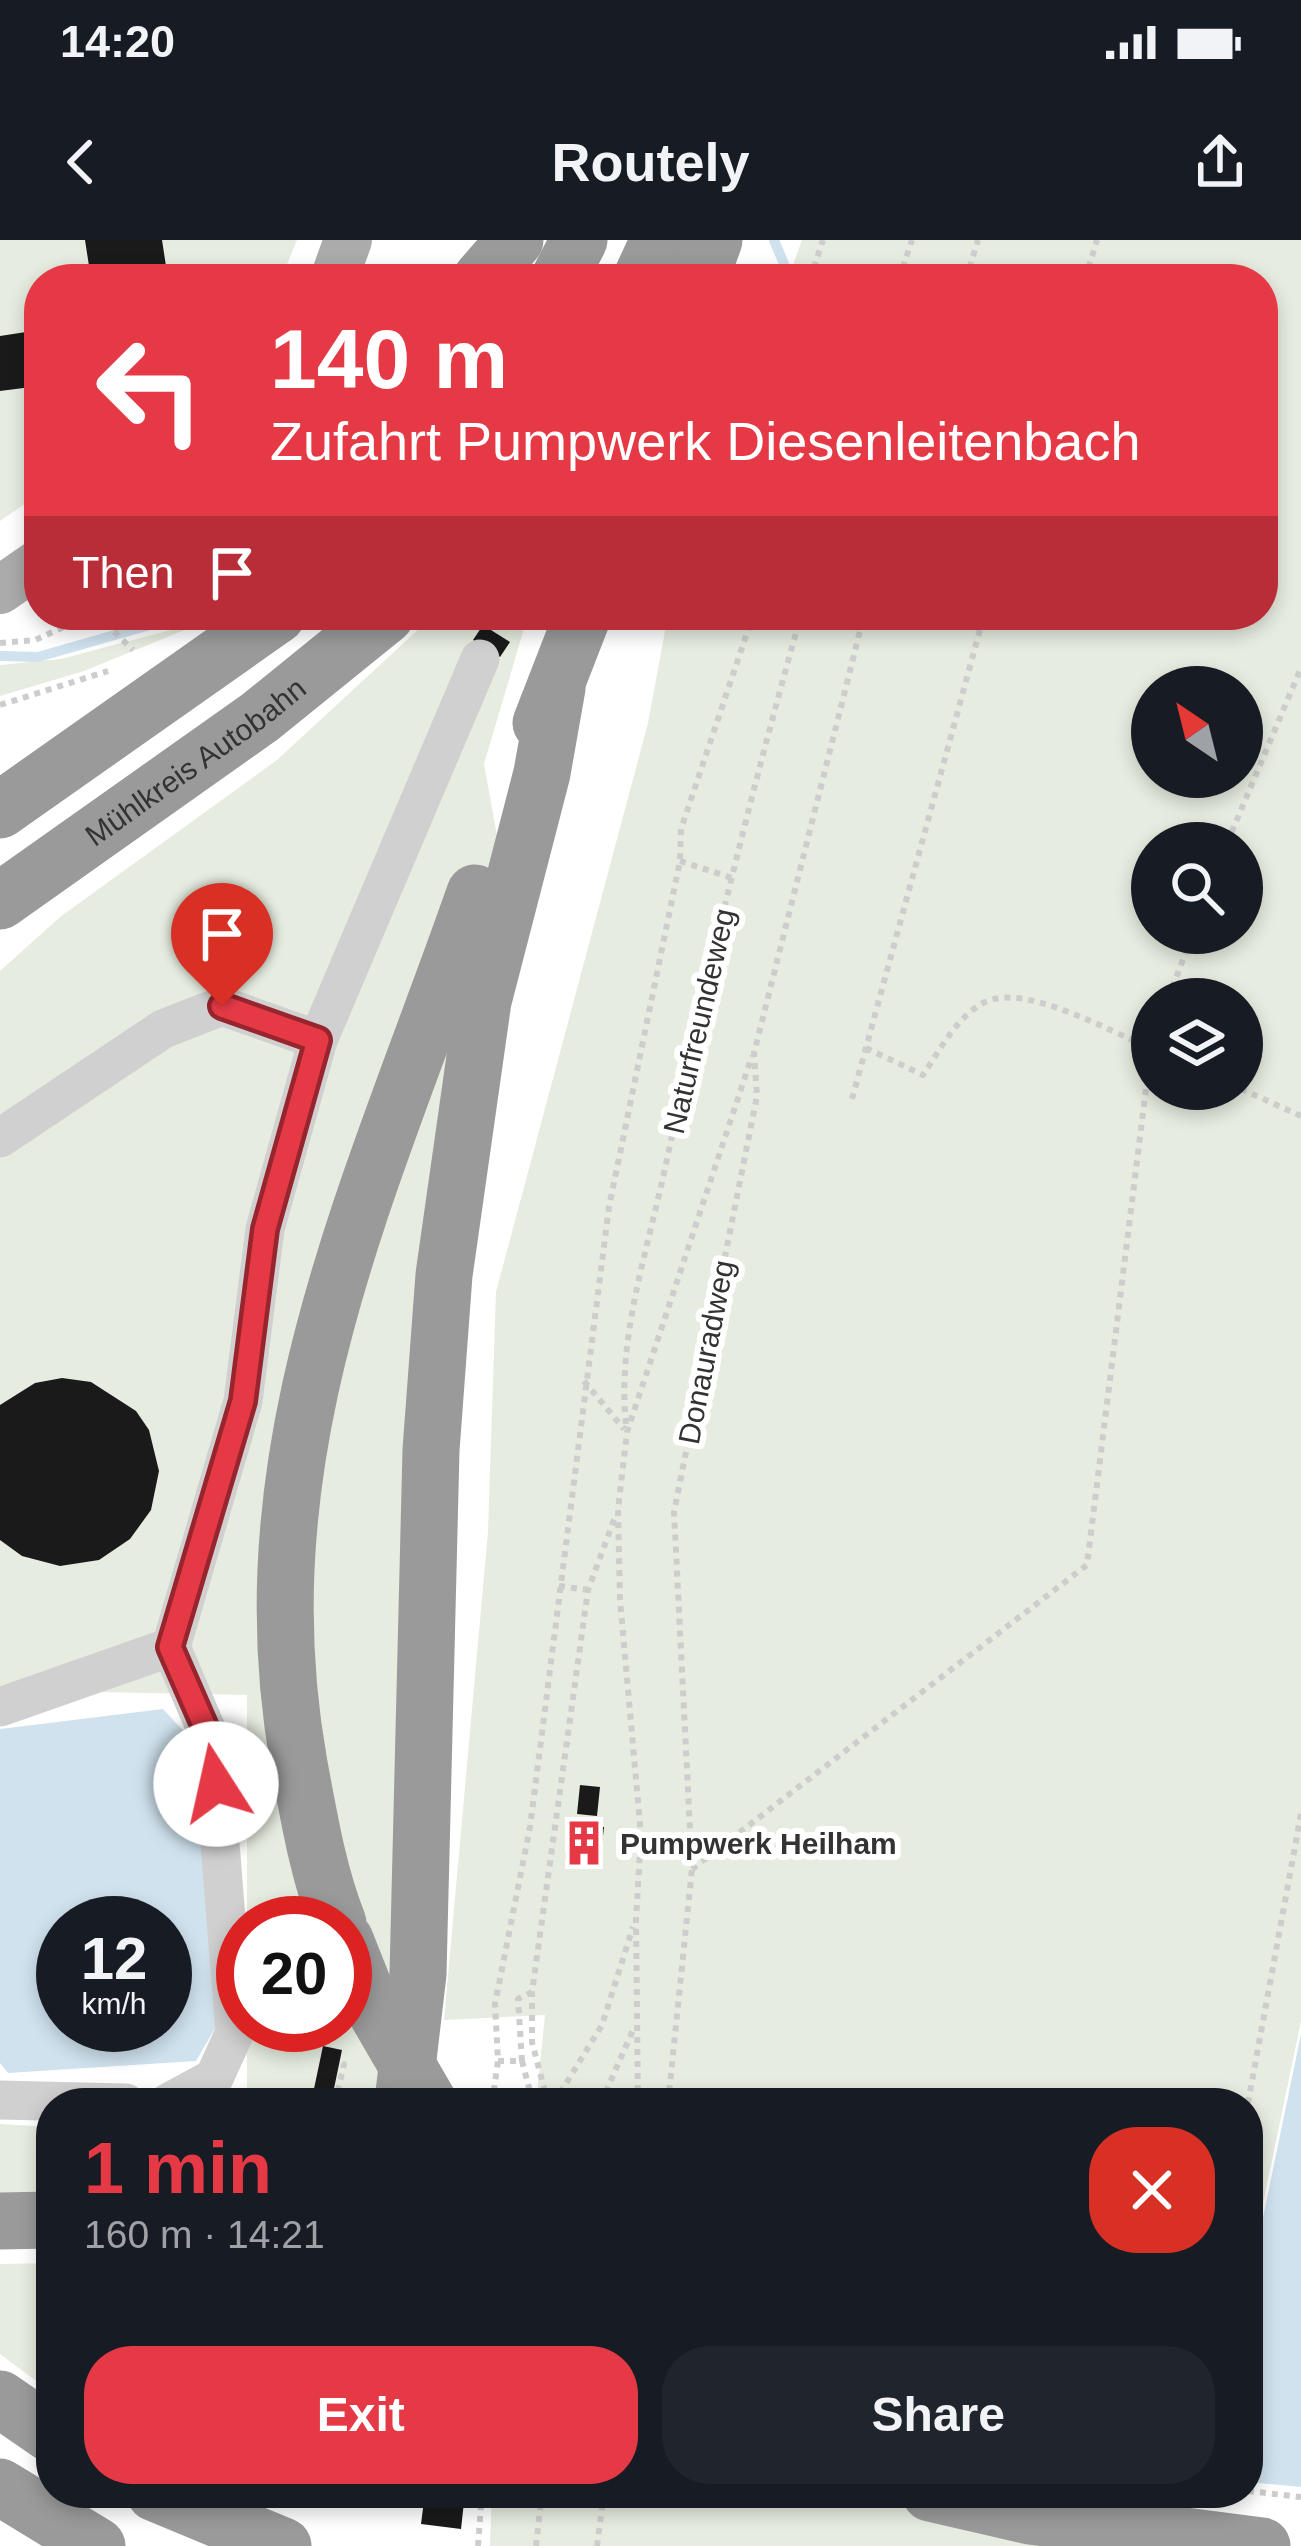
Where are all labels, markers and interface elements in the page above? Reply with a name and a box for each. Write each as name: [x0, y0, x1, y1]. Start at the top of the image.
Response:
text: 14:20: [60, 16, 175, 67]
icon: back: [48, 129, 114, 195]
icon: share: [1187, 129, 1253, 195]
text: Routely: [551, 132, 750, 192]
icon: left: [72, 312, 228, 468]
text: 140 m: [270, 312, 508, 406]
text: Zufahrt Pumpwerk Diesenleitenbach: [270, 411, 1140, 471]
icon: arrive: [199, 540, 265, 606]
text: Then: [72, 547, 175, 598]
north arrow: [1131, 666, 1263, 798]
map controls: [1131, 666, 1263, 1110]
street label: Mühlkreis Autobahn: [79, 671, 312, 852]
button: search: [1131, 822, 1263, 954]
pin: [171, 883, 273, 1006]
icon: arrive: [189, 901, 255, 967]
street label: Naturfreundeweg: [657, 905, 741, 1137]
button: layers: [1131, 978, 1263, 1110]
street label: Donauradweg: [672, 1257, 740, 1447]
position arrow: [153, 1721, 279, 1847]
building icon: Pumpwerk Heilham: [559, 1818, 609, 1868]
place label: Pumpwerk Heilham: [620, 1827, 897, 1860]
speed limit sign: 20: [216, 1896, 372, 2052]
text: 12: [81, 1925, 147, 1992]
text: km/h: [81, 1987, 147, 2020]
button: close: [1089, 2127, 1215, 2253]
text: 1 min: [84, 2128, 272, 2208]
text: 160 m · 14:21: [84, 2213, 325, 2256]
button: Exit: [84, 2346, 638, 2484]
button: Share: [662, 2346, 1215, 2484]

